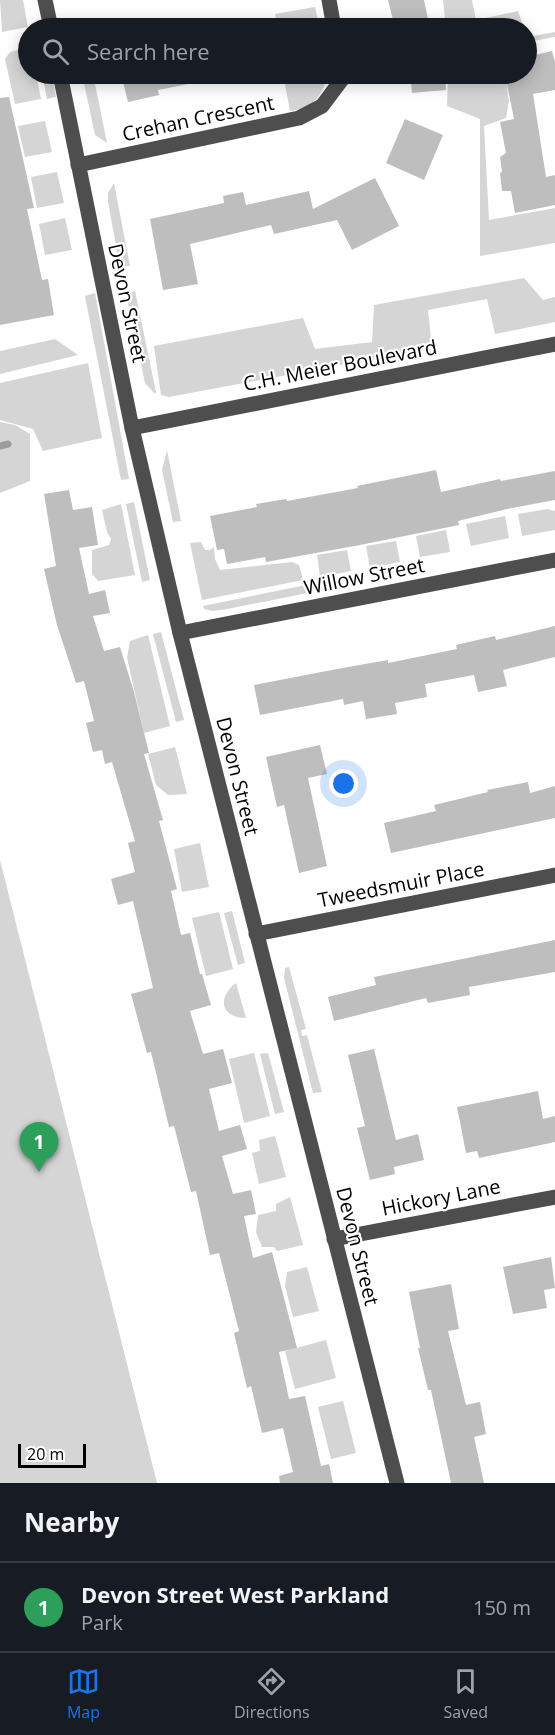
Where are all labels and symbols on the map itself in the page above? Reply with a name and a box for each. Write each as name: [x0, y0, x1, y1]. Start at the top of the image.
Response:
street label: Crehan Crescent: [120, 89, 276, 147]
street label: Devon Street: [102, 241, 154, 365]
street label: C.H. Meier Boulevard: [241, 333, 439, 397]
street label: Willow Street: [301, 551, 427, 601]
street label: Devon Street: [210, 714, 266, 838]
your location: [329, 769, 358, 798]
street label: Tweedsmuir Place: [315, 855, 487, 913]
pin: 1: [20, 1122, 58, 1172]
street label: Hickory Lane: [379, 1172, 503, 1222]
street label: Devon Street: [330, 1184, 386, 1308]
scale bar: [18, 1441, 86, 1468]

